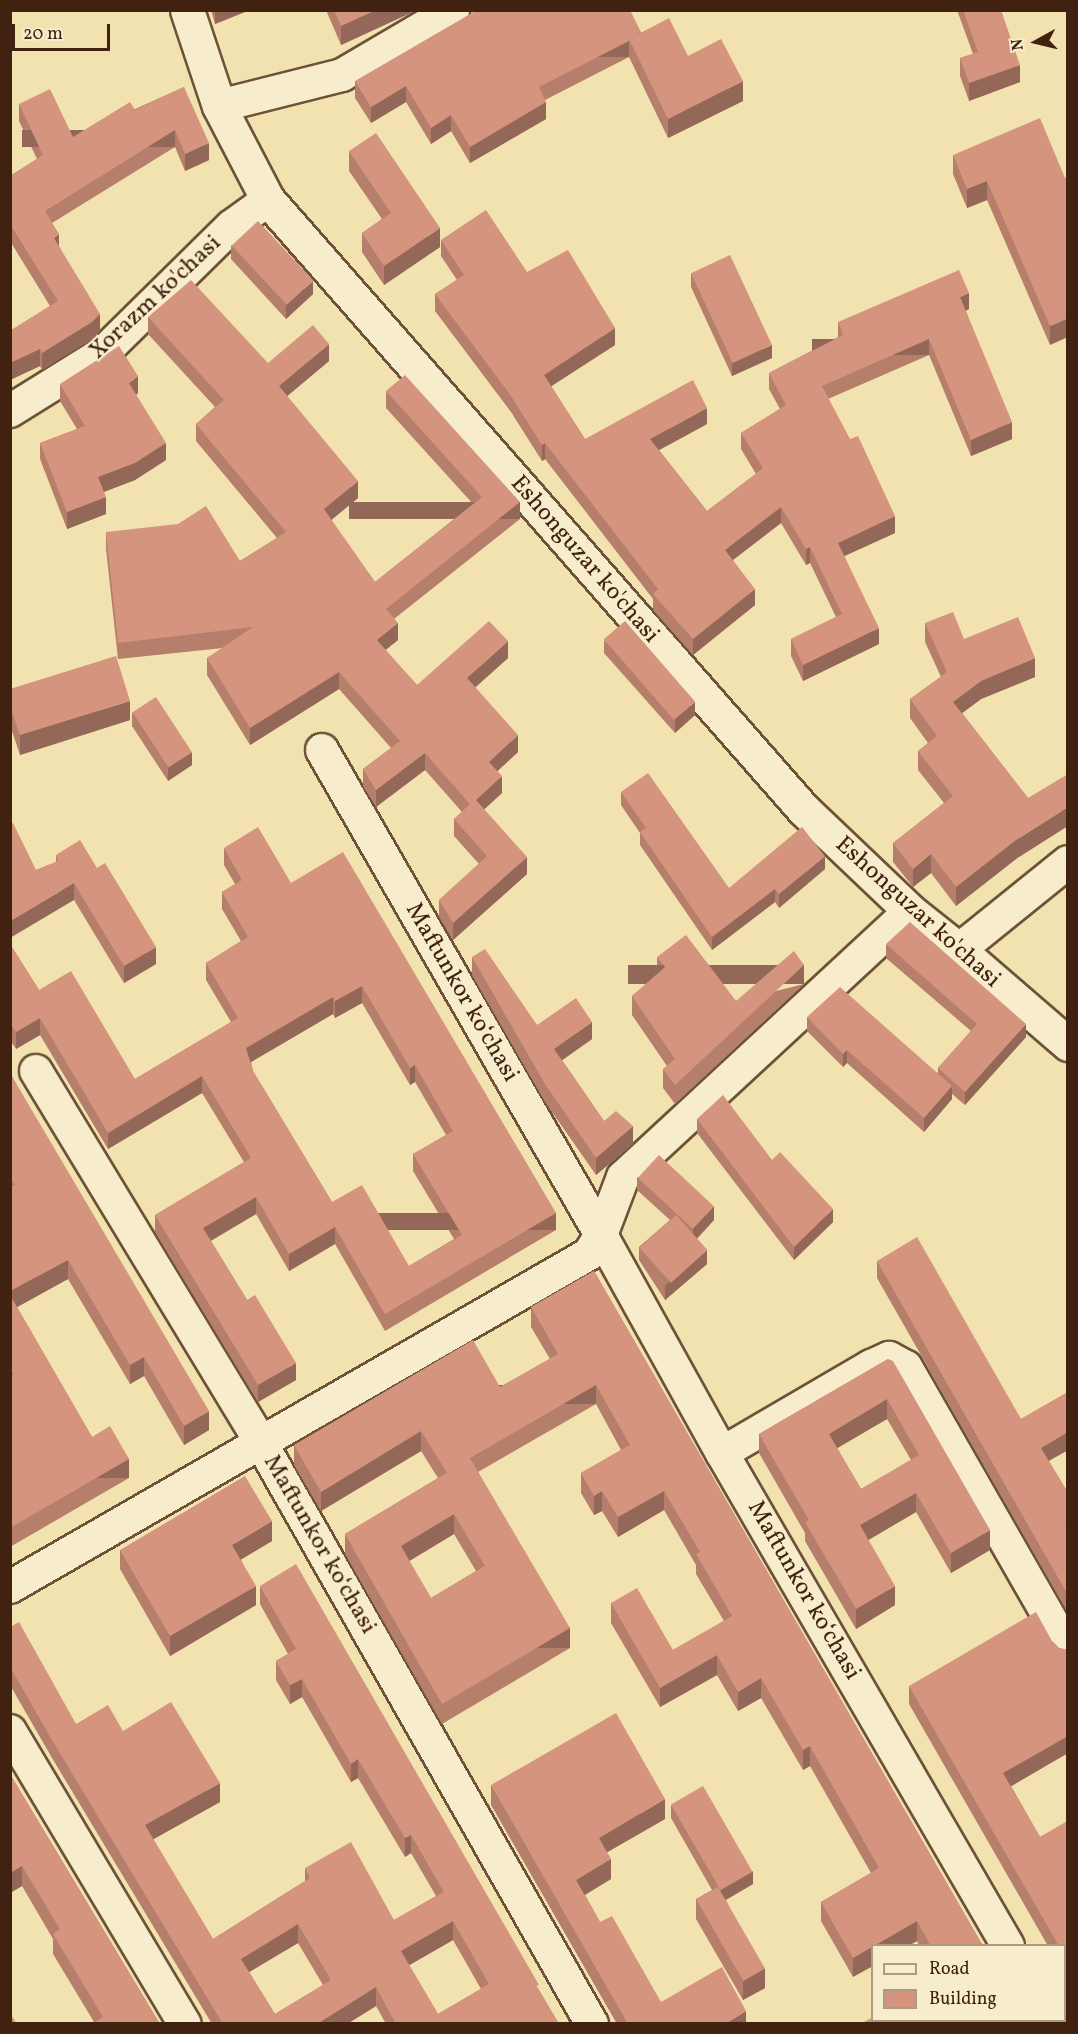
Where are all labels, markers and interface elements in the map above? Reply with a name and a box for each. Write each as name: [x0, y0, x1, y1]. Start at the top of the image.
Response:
scale bar: [15, 12, 112, 50]
north arrow: [1006, 12, 1066, 72]
text: 20 m: [23, 22, 63, 47]
text: N: [1006, 37, 1030, 52]
street label: Xorazm ko'chasi: [84, 230, 228, 366]
street label: Eshonguzar ko'chasi: [503, 470, 665, 650]
street label: Eshonguzar ko'chasi: [828, 831, 1006, 995]
street label: Maftunkor koʻchasi: [398, 898, 524, 1088]
street label: Maftunkor koʻchasi: [256, 1450, 382, 1640]
street label: Maftunkor koʻchasi: [740, 1496, 866, 1686]
legend: [871, 1944, 1066, 2022]
text: Road: [929, 1957, 970, 1982]
text: Building: [929, 1987, 997, 2012]

